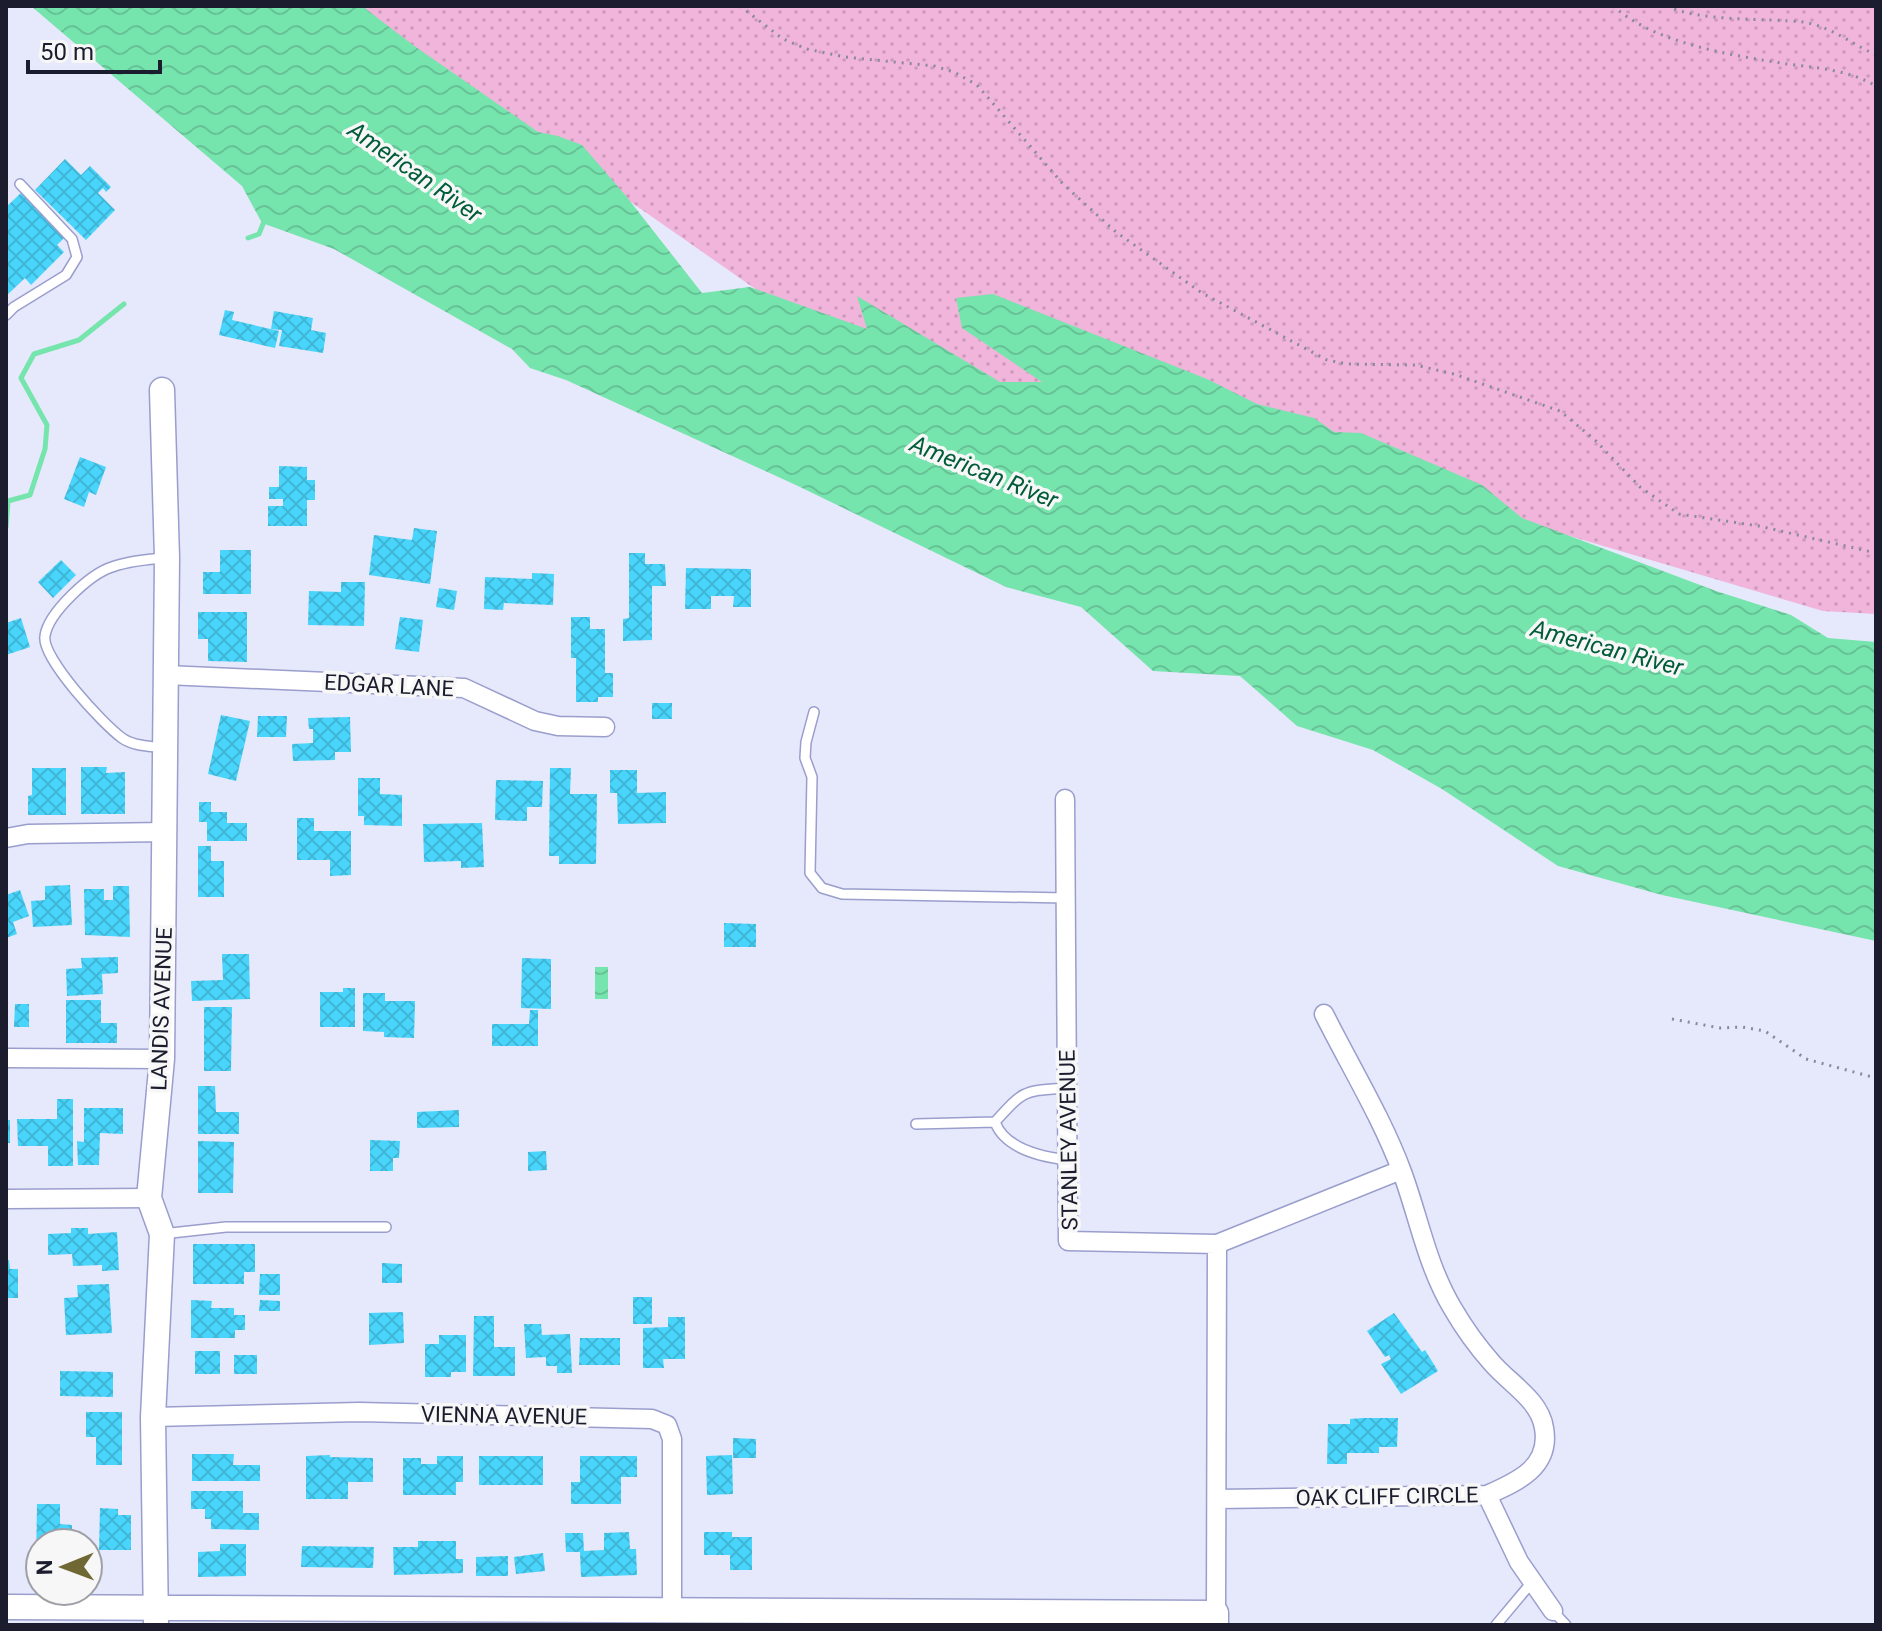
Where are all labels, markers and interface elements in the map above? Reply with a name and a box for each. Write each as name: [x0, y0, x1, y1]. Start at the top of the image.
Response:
scale bar: [28, 24, 160, 74]
text: 50 m: [40, 38, 94, 66]
water label: American River: [342, 115, 488, 229]
water label: American River: [905, 429, 1063, 515]
water label: American River: [1527, 614, 1687, 682]
street label: EDGAR LANE: [323, 670, 454, 701]
street label: LANDIS AVENUE: [146, 927, 177, 1091]
street label: STANLEY AVENUE: [1054, 1049, 1083, 1231]
street label: VIENNA AVENUE: [421, 1402, 587, 1429]
street label: OAK CLIFF CIRCLE: [1295, 1482, 1479, 1511]
north arrow: [24, 1527, 104, 1607]
text: N: [32, 1559, 57, 1575]

